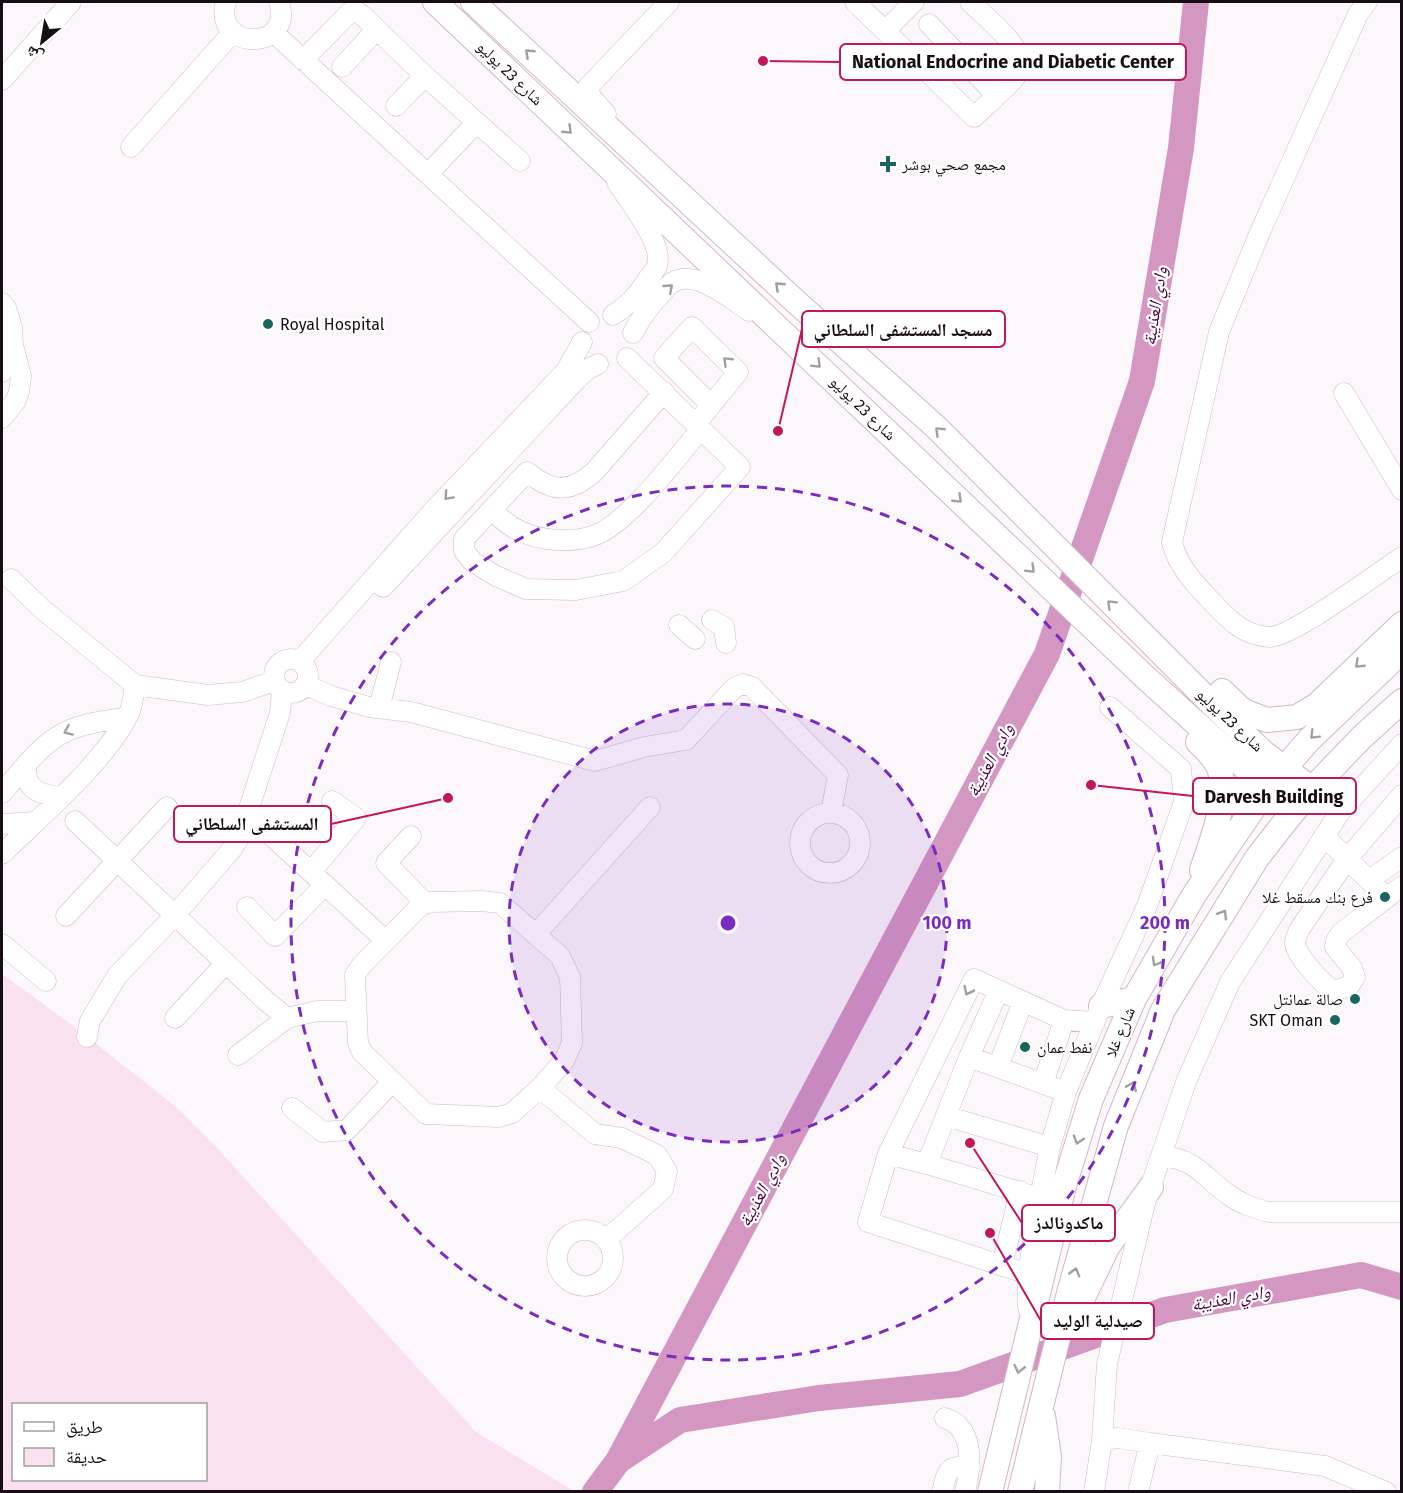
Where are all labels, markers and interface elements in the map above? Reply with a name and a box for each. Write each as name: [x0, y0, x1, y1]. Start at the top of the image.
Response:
north arrow: [12, 12, 72, 72]
street label: شارع 23 يوليو: [472, 37, 547, 110]
text: ش: [23, 42, 47, 67]
callout: National Endocrine and Diabetic Center: [840, 44, 1186, 80]
one-way arrow: [525, 49, 535, 60]
text: National Endocrine and Diabetic Center: [852, 51, 1175, 73]
one-way arrow: [561, 122, 572, 133]
marker: مجمع صحي بوشر: [879, 155, 897, 173]
place label: مجمع صحي بوشر: [901, 155, 1006, 177]
water label: وادي العذيبة: [1138, 264, 1176, 348]
one-way arrow: [775, 282, 786, 293]
one-way arrow: [662, 284, 673, 295]
callout: مسجد المستشفى السلطاني: [802, 311, 1005, 347]
place label: Royal Hospital: [280, 315, 385, 334]
marker: Royal Hospital: [261, 317, 275, 331]
text: مسجد المستشفى السلطاني: [813, 319, 993, 344]
one-way arrow: [723, 357, 733, 368]
one-way arrow: [810, 357, 821, 368]
street label: شارع 23 يوليو: [825, 372, 900, 445]
one-way arrow: [936, 427, 946, 438]
one-way arrow: [444, 489, 455, 500]
one-way arrow: [951, 492, 962, 503]
one-way arrow: [1025, 562, 1035, 573]
one-way arrow: [1107, 600, 1118, 610]
one-way arrow: [1355, 656, 1366, 667]
street label: شارع 23 يوليو: [1192, 684, 1267, 756]
water label: وادي العذيبة: [962, 719, 1022, 802]
one-way arrow: [64, 724, 75, 736]
one-way arrow: [1311, 728, 1322, 739]
callout: Darvesh Building: [1193, 778, 1356, 814]
text: Darvesh Building: [1205, 786, 1344, 808]
callout: المستشفى السلطاني: [174, 806, 331, 842]
text: المستشفى السلطاني: [185, 813, 319, 838]
place label: فرع بنك مسقط غلا: [1262, 888, 1373, 908]
marker: فرع بنك مسقط غلا: [1378, 890, 1392, 904]
one-way arrow: [1215, 910, 1227, 920]
text: 100 m: [923, 912, 971, 934]
text: 200 m: [1140, 912, 1190, 934]
centre of rings: [718, 913, 738, 933]
one-way arrow: [1151, 955, 1163, 966]
one-way arrow: [964, 984, 976, 995]
place label: صالة عمانتل: [1273, 990, 1343, 1010]
marker: صالة عمانتل: [1348, 992, 1362, 1006]
street label: شارع غلا: [1101, 1004, 1140, 1060]
place label: SKT Oman: [1249, 1011, 1323, 1030]
marker: SKT Oman: [1328, 1013, 1342, 1027]
place label: نفط عمان: [1037, 1038, 1092, 1058]
marker: نفط عمان: [1018, 1040, 1032, 1054]
one-way arrow: [1125, 1081, 1137, 1092]
one-way arrow: [1073, 1134, 1085, 1145]
water label: وادي العذيبة: [734, 1149, 794, 1232]
callout: ماكدونالدز: [1022, 1205, 1115, 1241]
text: ماكدونالدز: [1034, 1212, 1103, 1234]
one-way arrow: [1068, 1267, 1080, 1278]
water label: وادي العذيبة: [1190, 1280, 1273, 1319]
callout: صيدلية الوليد: [1041, 1303, 1154, 1339]
text: صيدلية الوليد: [1053, 1310, 1143, 1332]
one-way arrow: [1013, 1364, 1026, 1374]
legend: [12, 1403, 207, 1481]
text: طريق: [66, 1416, 103, 1438]
text: حديقة: [66, 1446, 107, 1468]

